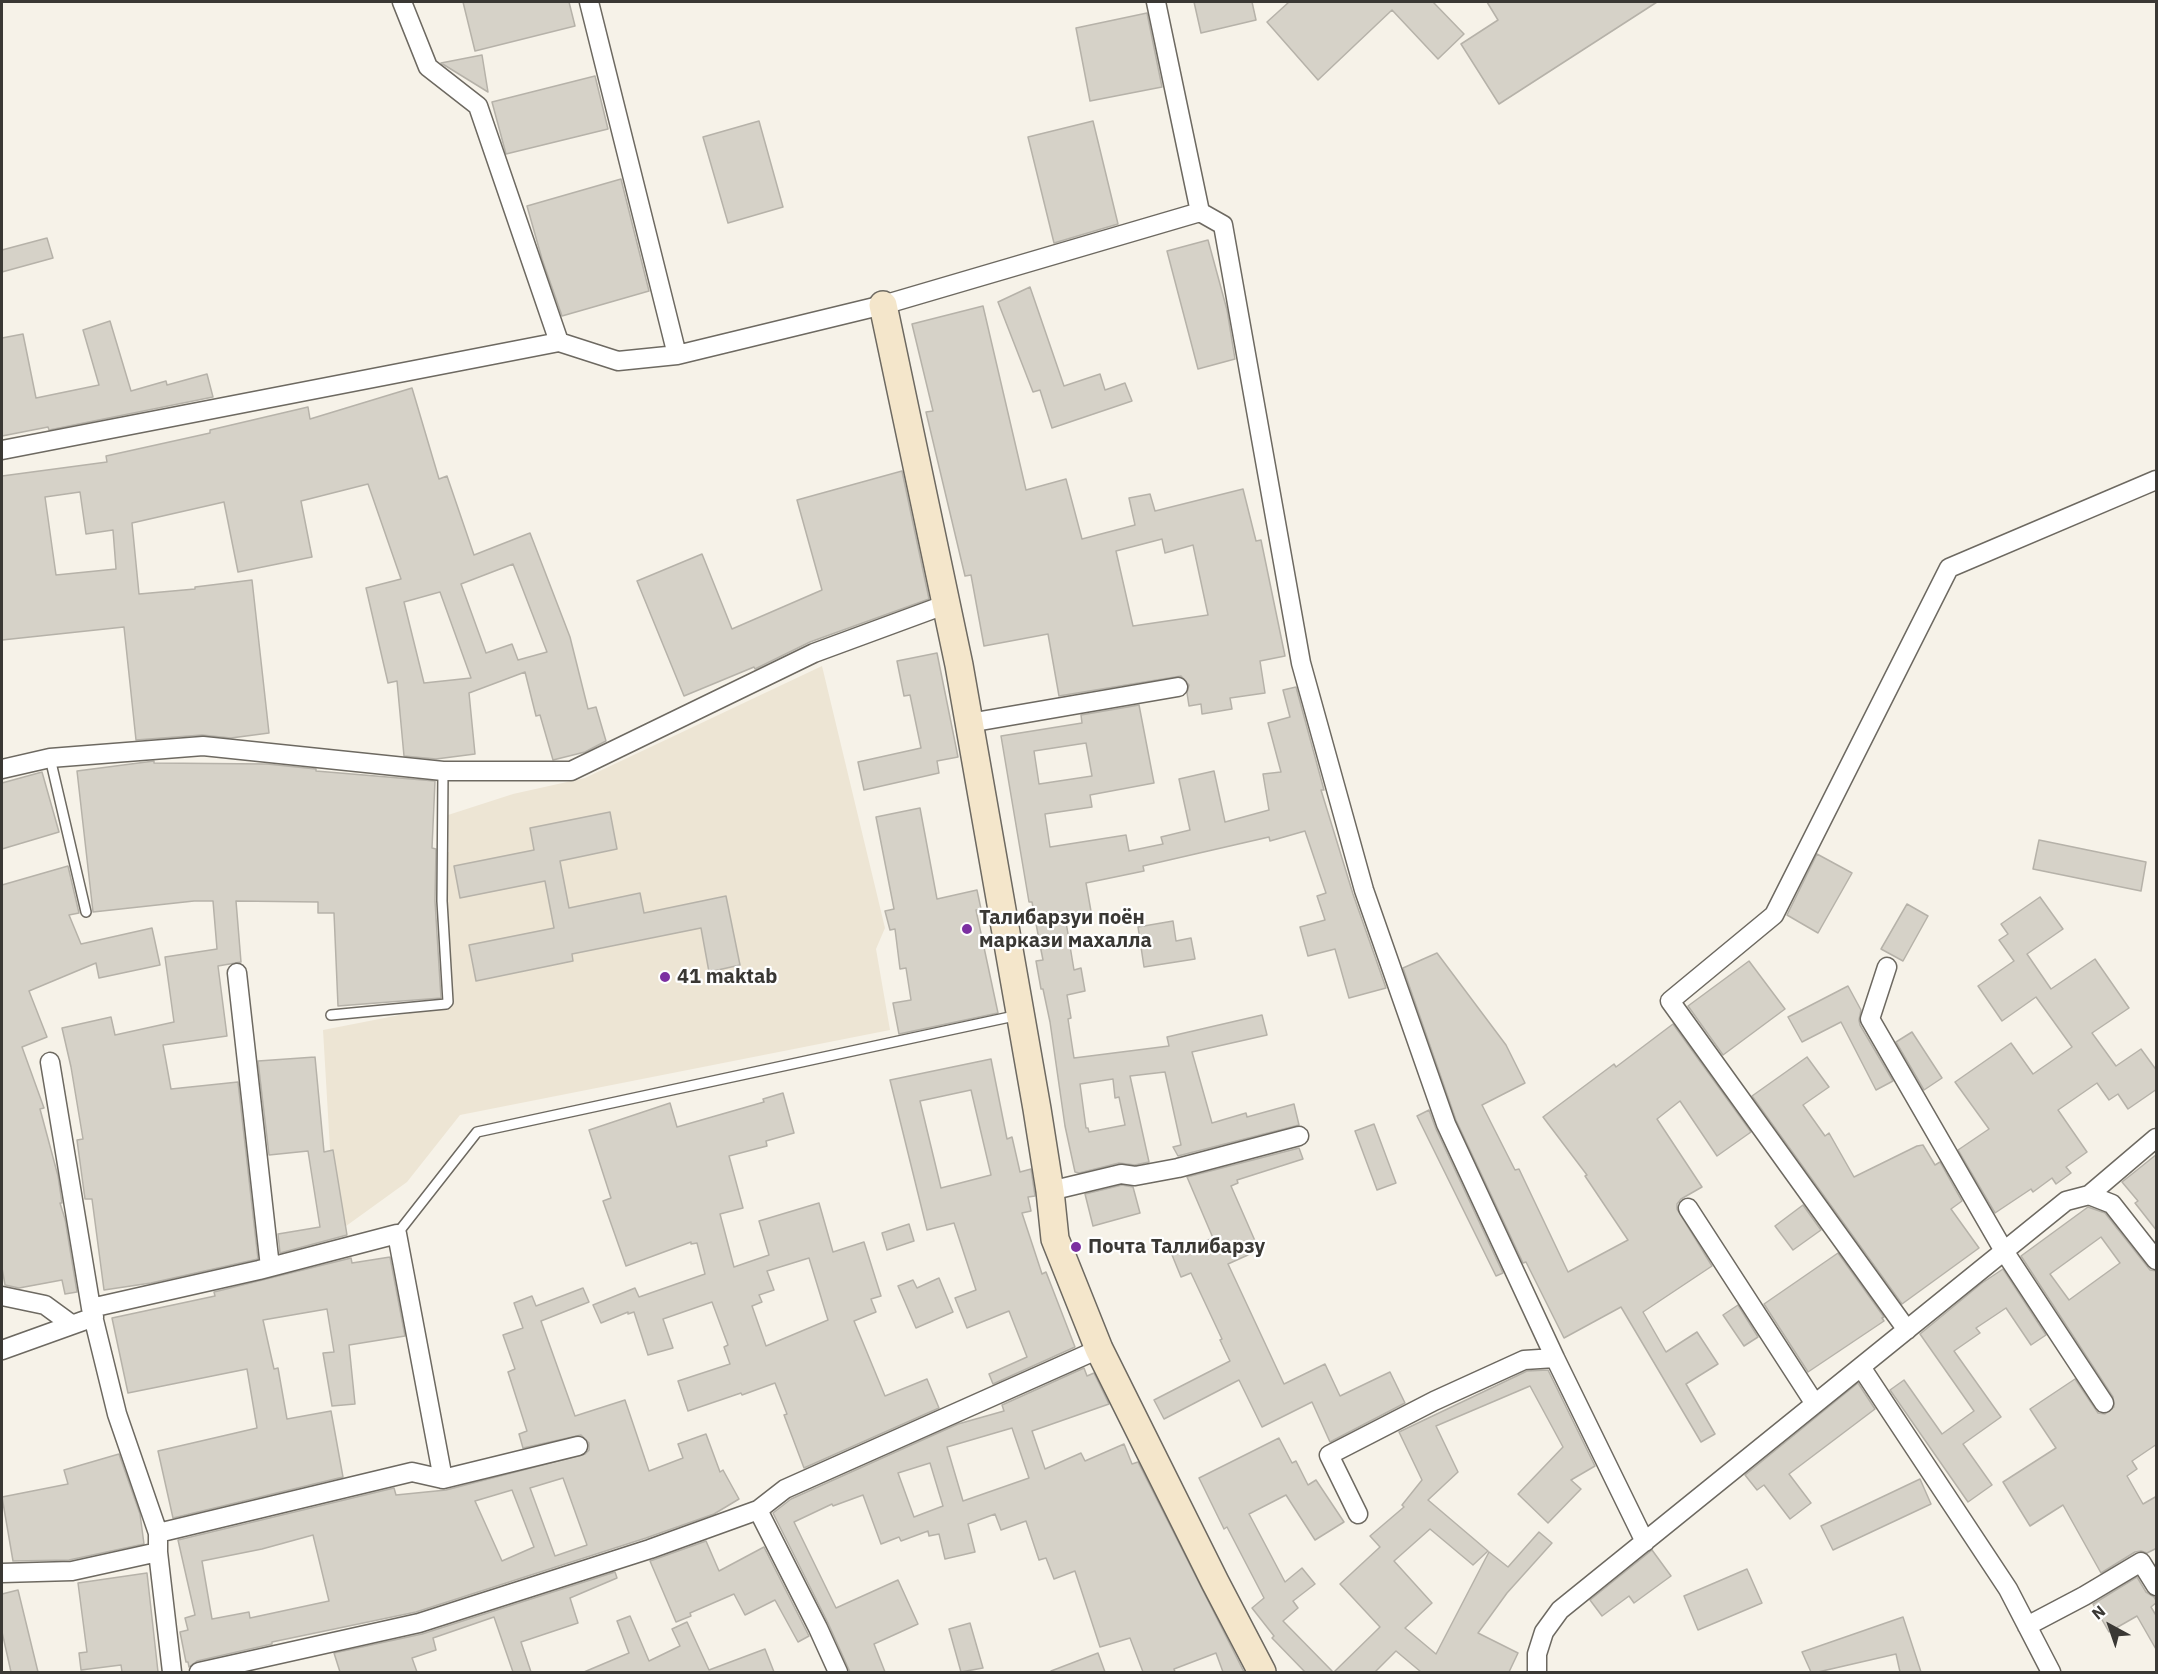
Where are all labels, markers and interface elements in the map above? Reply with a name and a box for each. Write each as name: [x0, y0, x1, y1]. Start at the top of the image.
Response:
place label: Талибарзуи поён маркази махалла: [979, 906, 1152, 953]
marker: Талибарзуи поён маркази махалла: [960, 922, 974, 936]
place label: 41 maktab: [677, 965, 778, 989]
marker: 41 maktab: [658, 970, 672, 984]
place label: Почта Таллибарзу: [1088, 1235, 1265, 1259]
marker: Почта Таллибарзу: [1069, 1240, 1083, 1254]
north arrow: [2080, 1596, 2140, 1656]
text: N: [2088, 1601, 2109, 1624]

